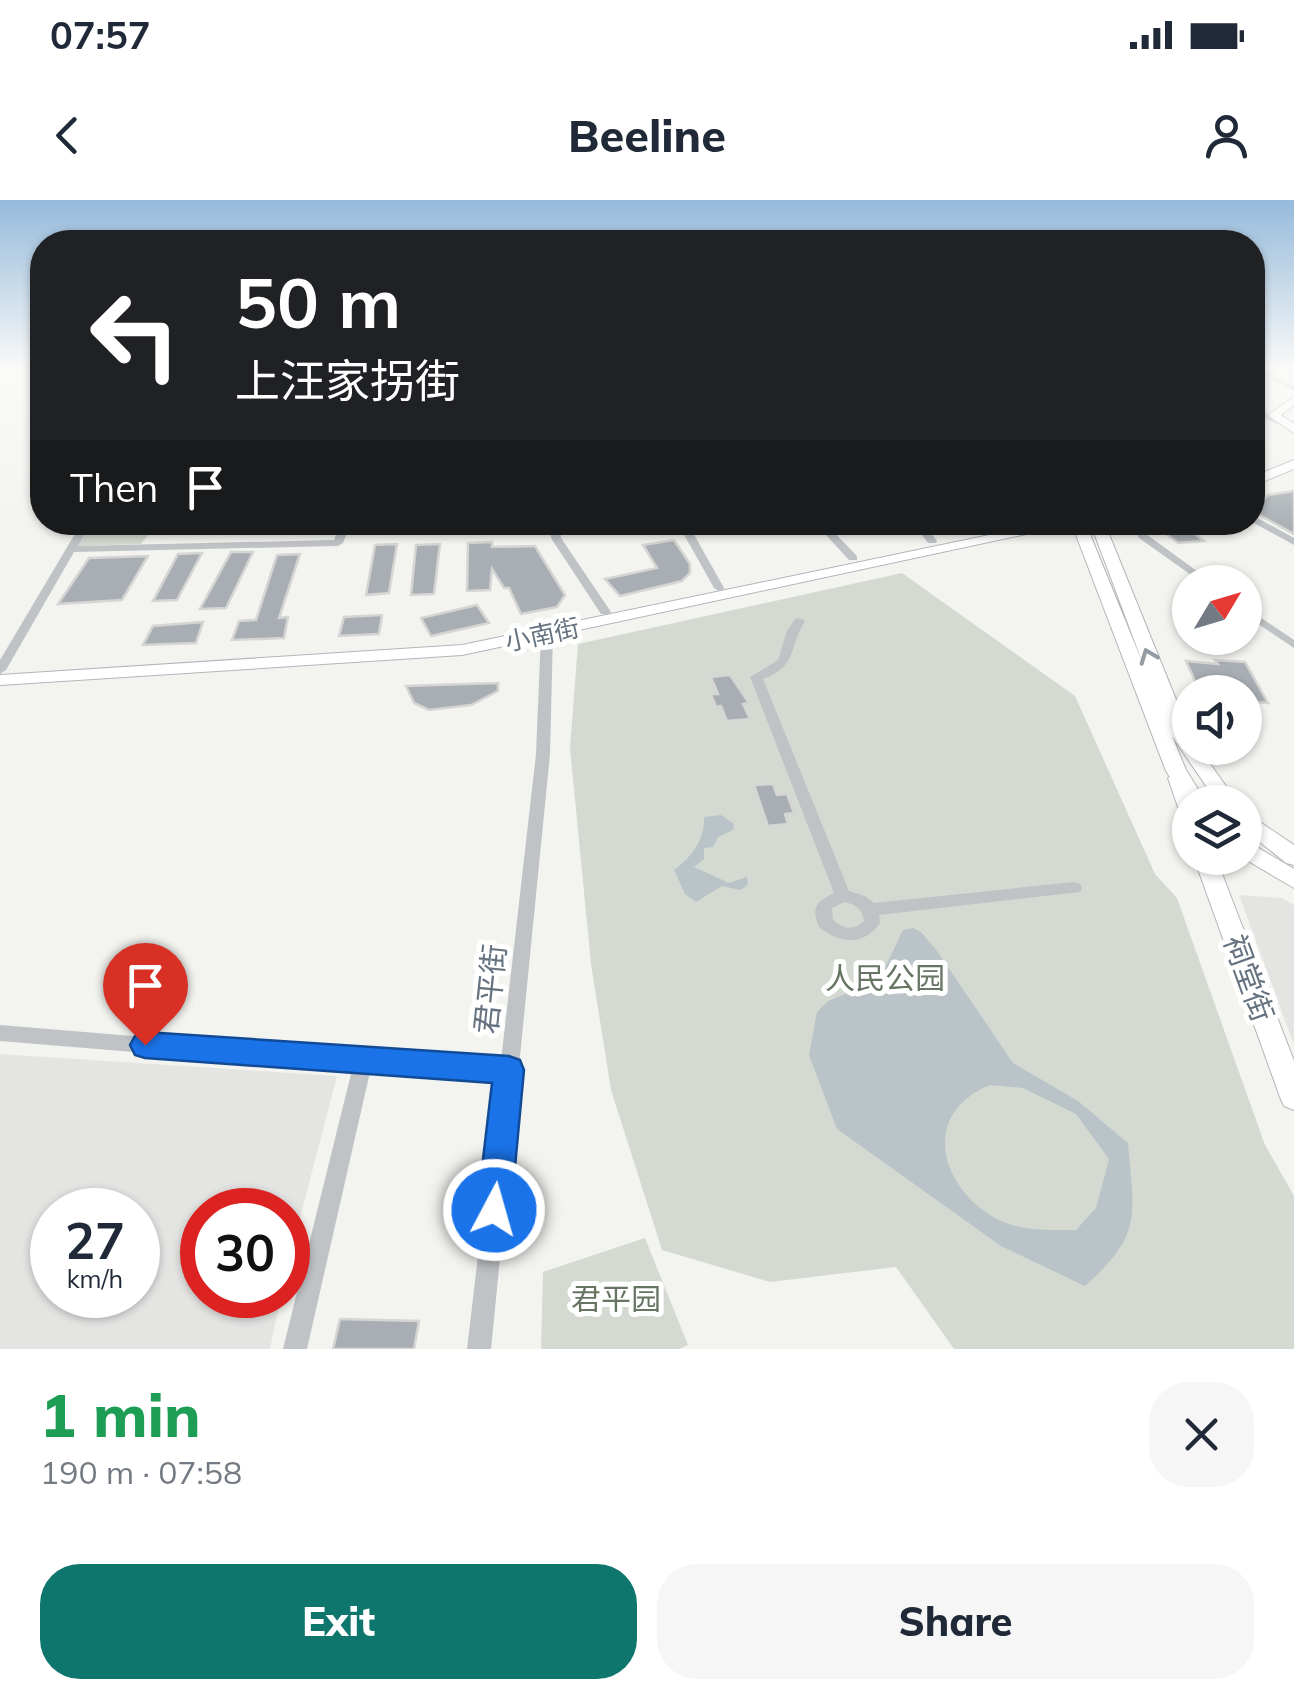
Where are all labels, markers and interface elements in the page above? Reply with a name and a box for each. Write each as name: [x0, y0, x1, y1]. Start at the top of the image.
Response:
text: 07:57: [50, 11, 151, 59]
text: Beeline: [568, 107, 726, 163]
icon: back: [40, 108, 95, 163]
icon: person: [1199, 108, 1254, 163]
text: 50 m: [235, 258, 401, 346]
icon: left: [70, 270, 200, 400]
text: 上汪家拐街: [235, 352, 460, 408]
icon: arrive: [178, 460, 233, 515]
text: Then: [70, 464, 158, 512]
north arrow: [1172, 565, 1262, 655]
map controls: [1172, 565, 1262, 875]
street label: 小南街: [502, 611, 582, 657]
one-way arrow: [1139, 649, 1159, 666]
button: sound: [1172, 675, 1262, 765]
button: layers: [1172, 785, 1262, 875]
street label: 祠堂街: [1216, 929, 1282, 1027]
street label: 君平街: [466, 942, 514, 1036]
pin: [103, 943, 188, 1046]
icon: arrive: [118, 958, 173, 1013]
park label: 人民公园: [825, 959, 945, 997]
position arrow: [442, 1158, 546, 1262]
speed limit sign: 30: [180, 1188, 310, 1318]
text: 27: [65, 1209, 125, 1272]
text: km/h: [67, 1263, 123, 1294]
park label: 君平园: [571, 1280, 661, 1318]
text: 1 min: [40, 1377, 201, 1452]
button: close: [1149, 1382, 1254, 1487]
text: 190 m · 07:58: [40, 1452, 242, 1492]
button: Exit: [40, 1564, 637, 1679]
button: Share: [657, 1564, 1254, 1679]

